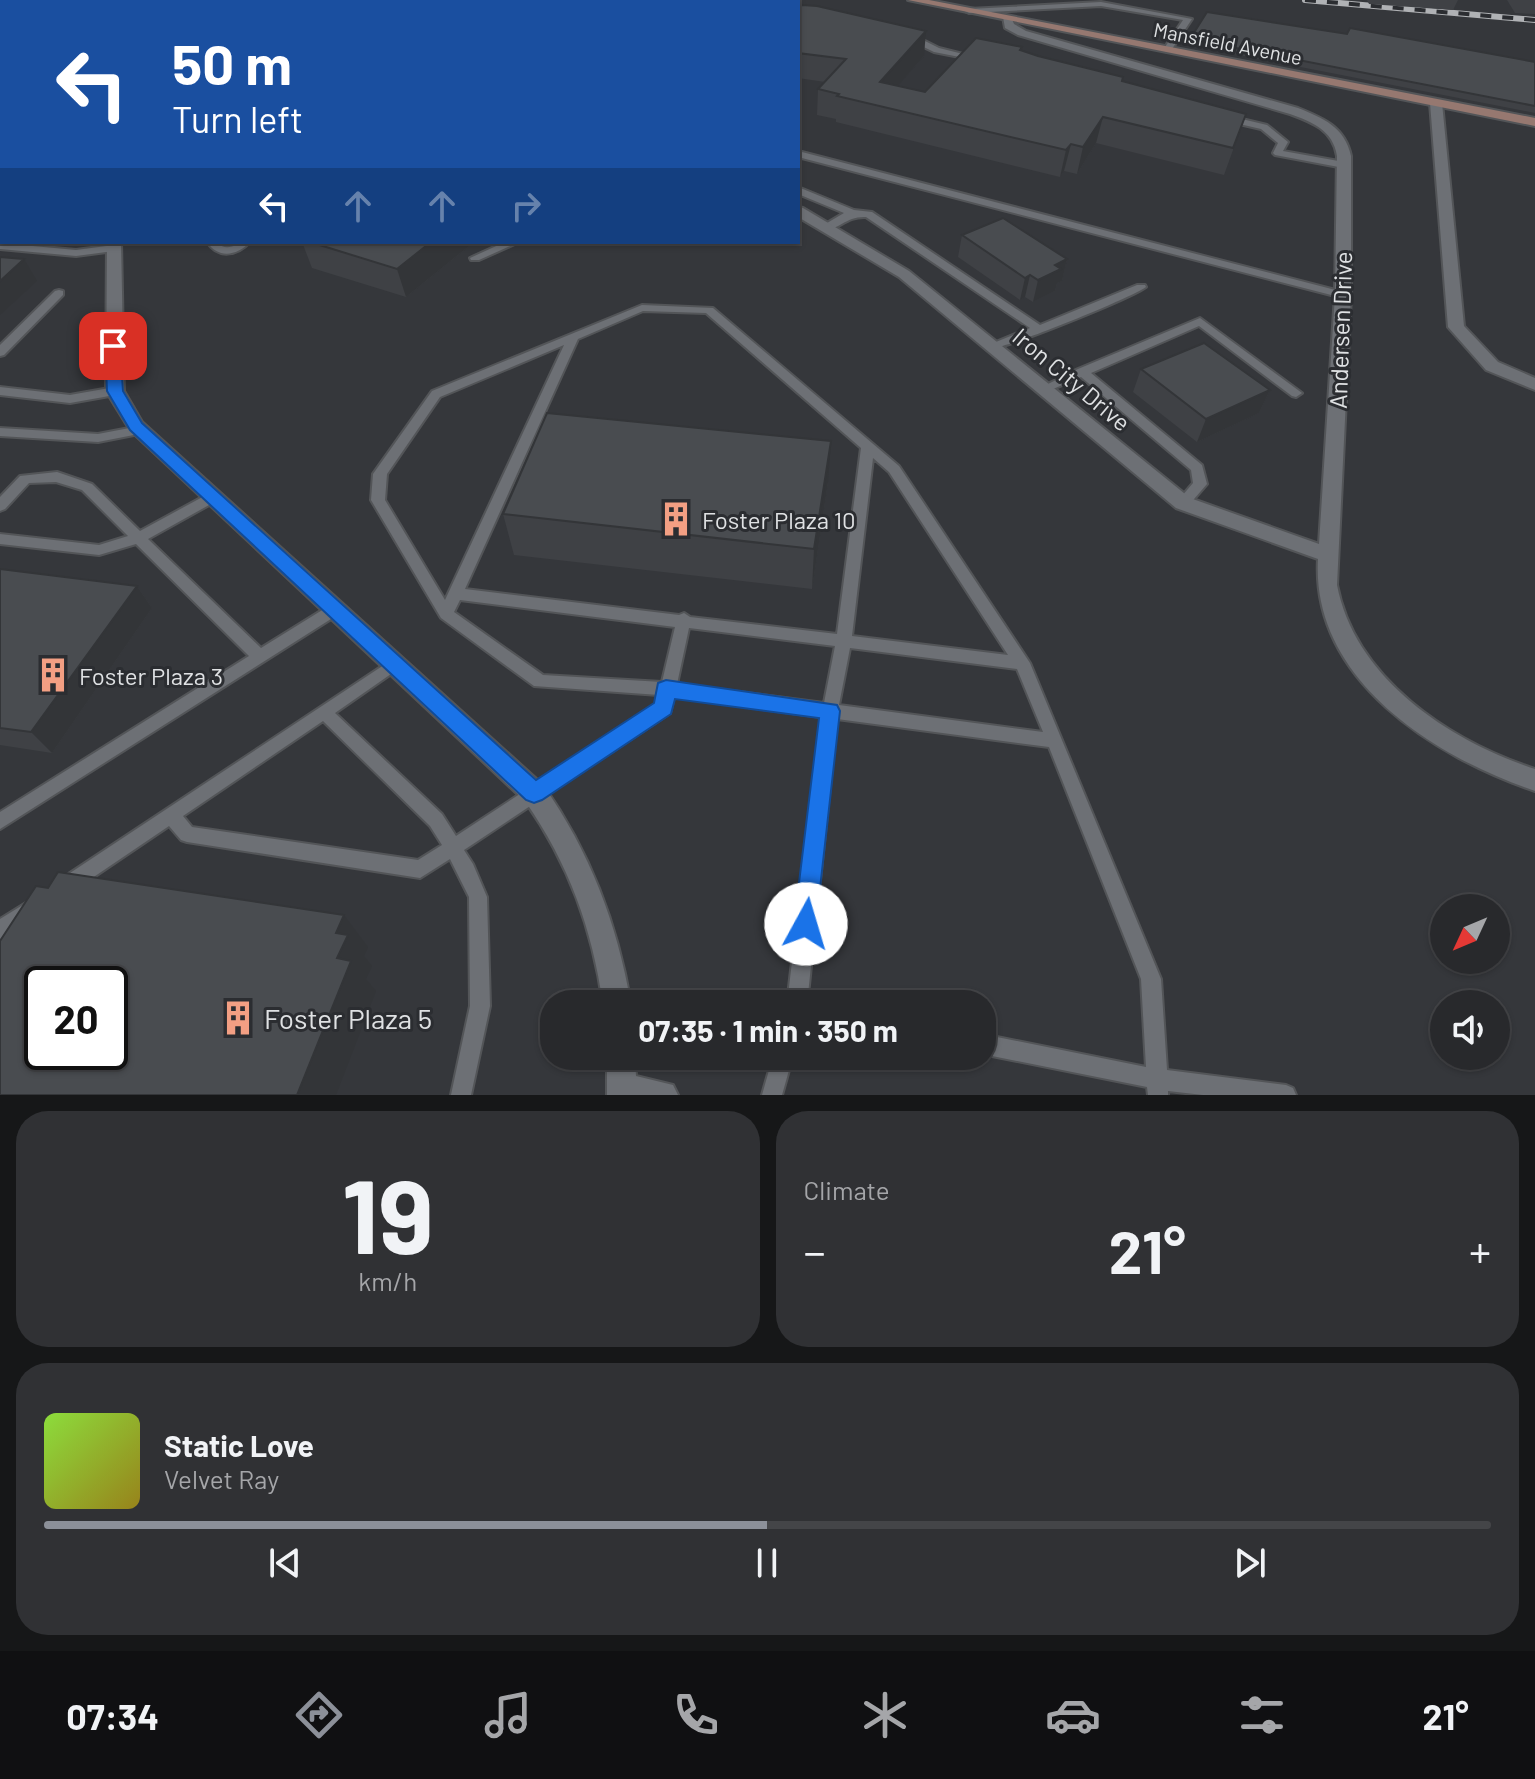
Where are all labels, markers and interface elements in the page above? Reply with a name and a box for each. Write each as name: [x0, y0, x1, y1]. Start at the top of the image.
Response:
street label: Mansfield Avenue: [1152, 17, 1304, 69]
text: 50 m: [172, 29, 292, 96]
icon: left: [40, 32, 144, 136]
text: Turn left: [172, 97, 303, 140]
icon: left: [252, 184, 296, 228]
icon: ahead: [336, 184, 380, 228]
icon: ahead: [420, 184, 464, 228]
icon: right: [504, 184, 548, 228]
street label: Andersen Drive: [1323, 251, 1357, 409]
pin: [79, 312, 147, 380]
street label: Iron City Drive: [1007, 321, 1137, 437]
icon: arrive: [91, 324, 135, 368]
building icon: Foster Plaza 10: [657, 500, 695, 538]
place label: Foster Plaza 10: [702, 505, 856, 534]
building icon: Foster Plaza 3: [34, 656, 72, 694]
place label: Foster Plaza 3: [79, 661, 223, 690]
position arrow: [764, 882, 848, 966]
north arrow: [1430, 894, 1510, 974]
map controls: [1430, 894, 1510, 1070]
speed limit sign: 20: [24, 966, 128, 1070]
button: sound: [1430, 990, 1510, 1070]
building icon: Foster Plaza 5: [219, 999, 257, 1037]
place label: Foster Plaza 5: [264, 1001, 432, 1035]
text: 07:35 · 1 min · 350 m: [638, 1012, 898, 1048]
text: 19: [342, 1150, 434, 1275]
text: Climate: [804, 1174, 890, 1205]
text: 21°: [1109, 1214, 1186, 1286]
text: −: [804, 1224, 826, 1277]
text: +: [1469, 1224, 1491, 1277]
text: km/h: [358, 1265, 417, 1296]
text: Static Love: [164, 1427, 314, 1463]
text: Velvet Ray: [164, 1463, 279, 1494]
icon: previous: [263, 1541, 307, 1585]
icon: pause: [745, 1541, 789, 1585]
icon: next: [1228, 1541, 1272, 1585]
icon: directions: [291, 1687, 347, 1743]
icon: music: [480, 1687, 536, 1743]
icon: phone: [668, 1687, 724, 1743]
icon: climate: [857, 1687, 913, 1743]
icon: car: [1045, 1687, 1101, 1743]
icon: filters: [1234, 1687, 1290, 1743]
text: 07:34: [66, 1694, 159, 1737]
text: 21°: [1422, 1694, 1469, 1737]

